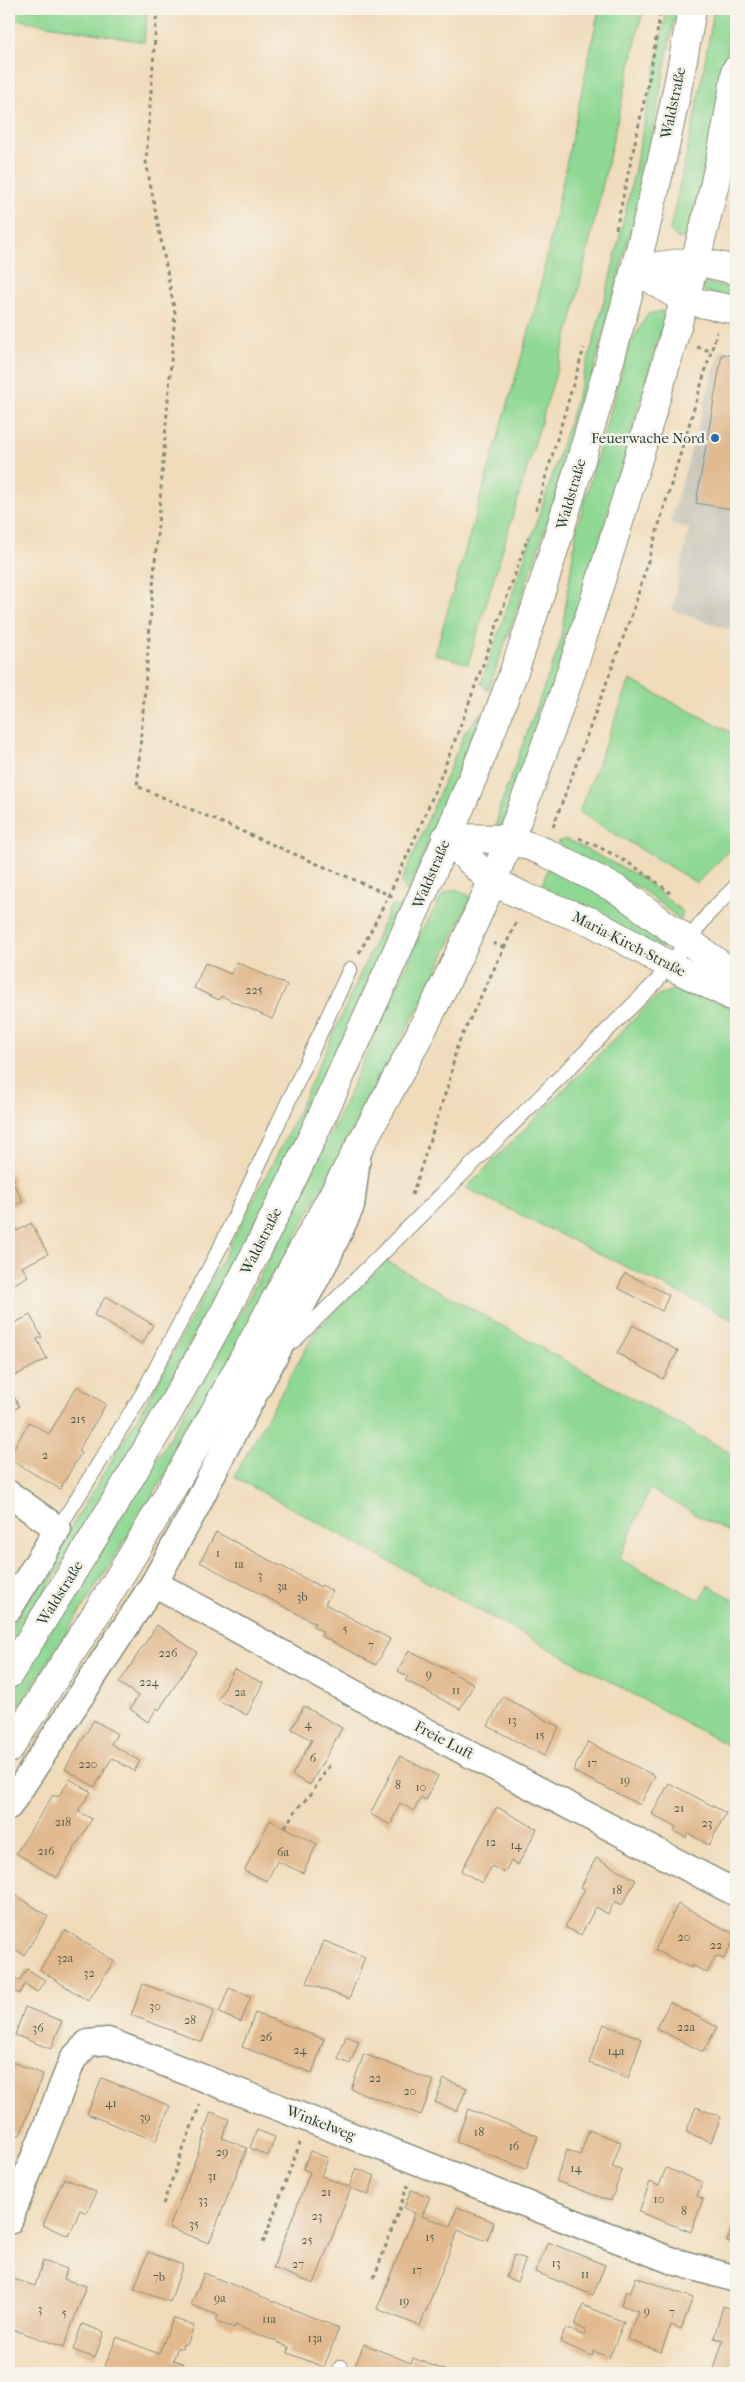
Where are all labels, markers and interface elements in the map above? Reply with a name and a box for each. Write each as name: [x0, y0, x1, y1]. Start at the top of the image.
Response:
street label: Waldstraße: [656, 65, 689, 141]
place label: Feuerwache Nord: [591, 429, 706, 447]
marker: Feuerwache Nord: [709, 432, 721, 444]
street label: Waldstraße: [552, 456, 590, 532]
street label: Waldstraße: [408, 836, 454, 912]
street label: Maria-Kirch-Straße: [569, 908, 689, 981]
house number: 225: [245, 983, 263, 997]
street label: Waldstraße: [236, 1204, 286, 1278]
house number: 215: [70, 1412, 86, 1426]
house number: 2: [42, 1448, 48, 1462]
house number: 1: [216, 1546, 220, 1560]
street label: Waldstraße: [33, 1557, 87, 1629]
house number: 1a: [234, 1557, 244, 1571]
house number: 3: [258, 1568, 263, 1582]
house number: 3a: [277, 1579, 288, 1593]
house number: 3b: [296, 1590, 308, 1604]
house number: 5: [342, 1622, 348, 1636]
house number: 7: [368, 1638, 374, 1652]
house number: 226: [159, 1646, 178, 1660]
house number: 9: [426, 1667, 432, 1681]
house number: 224: [139, 1675, 160, 1689]
house number: 11: [452, 1683, 460, 1697]
house number: 2a: [234, 1685, 246, 1699]
house number: 13: [507, 1713, 517, 1727]
house number: 4: [304, 1717, 312, 1731]
street label: Freie Luft: [411, 1717, 477, 1763]
house number: 15: [535, 1728, 545, 1742]
house number: 6: [310, 1751, 317, 1765]
house number: 17: [587, 1756, 597, 1770]
house number: 220: [79, 1757, 97, 1771]
house number: 19: [620, 1773, 630, 1787]
house number: 8: [395, 1778, 401, 1792]
house number: 10: [416, 1780, 426, 1794]
house number: 21: [674, 1801, 684, 1815]
house number: 218: [55, 1815, 71, 1829]
house number: 23: [701, 1816, 713, 1830]
house number: 12: [486, 1835, 496, 1849]
house number: 14: [510, 1838, 523, 1852]
house number: 216: [38, 1844, 55, 1858]
house number: 6a: [277, 1845, 289, 1859]
house number: 18: [612, 1883, 622, 1897]
house number: 20: [678, 1930, 690, 1944]
house number: 22: [710, 1938, 722, 1952]
house number: 32a: [57, 1951, 74, 1965]
house number: 32: [83, 1966, 95, 1980]
house number: 30: [149, 1999, 161, 2013]
house number: 28: [184, 2013, 196, 2027]
house number: 22a: [677, 2020, 695, 2034]
house number: 36: [32, 2021, 44, 2035]
house number: 26: [260, 2030, 273, 2044]
house number: 24: [293, 2043, 308, 2057]
house number: 14a: [608, 2044, 625, 2058]
house number: 22: [369, 2071, 381, 2085]
house number: 20: [404, 2084, 416, 2098]
house number: 41: [105, 2096, 117, 2110]
street label: Winkelweg: [283, 2101, 359, 2145]
house number: 39: [139, 2110, 151, 2124]
house number: 18: [474, 2125, 484, 2139]
house number: 16: [509, 2139, 520, 2153]
house number: 29: [216, 2145, 228, 2159]
house number: 14: [570, 2161, 583, 2175]
house number: 31: [207, 2169, 217, 2183]
house number: 21: [321, 2185, 331, 2199]
house number: 10: [654, 2192, 664, 2206]
house number: 33: [198, 2193, 208, 2207]
house number: 8: [681, 2204, 687, 2218]
house number: 23: [311, 2209, 323, 2223]
house number: 35: [189, 2217, 199, 2231]
house number: 15: [425, 2230, 435, 2244]
house number: 25: [301, 2233, 313, 2247]
house number: 13: [551, 2256, 561, 2270]
house number: 27: [292, 2257, 304, 2271]
house number: 17: [412, 2263, 422, 2277]
house number: 11: [581, 2267, 589, 2281]
house number: 7b: [153, 2270, 165, 2284]
house number: 9a: [214, 2291, 226, 2305]
house number: 19: [399, 2294, 409, 2308]
house number: 3: [38, 2302, 43, 2316]
house number: 9: [644, 2304, 650, 2318]
house number: 7: [669, 2305, 675, 2319]
house number: 5: [61, 2306, 67, 2320]
house number: 11a: [262, 2312, 277, 2326]
house number: 13a: [308, 2331, 323, 2345]

